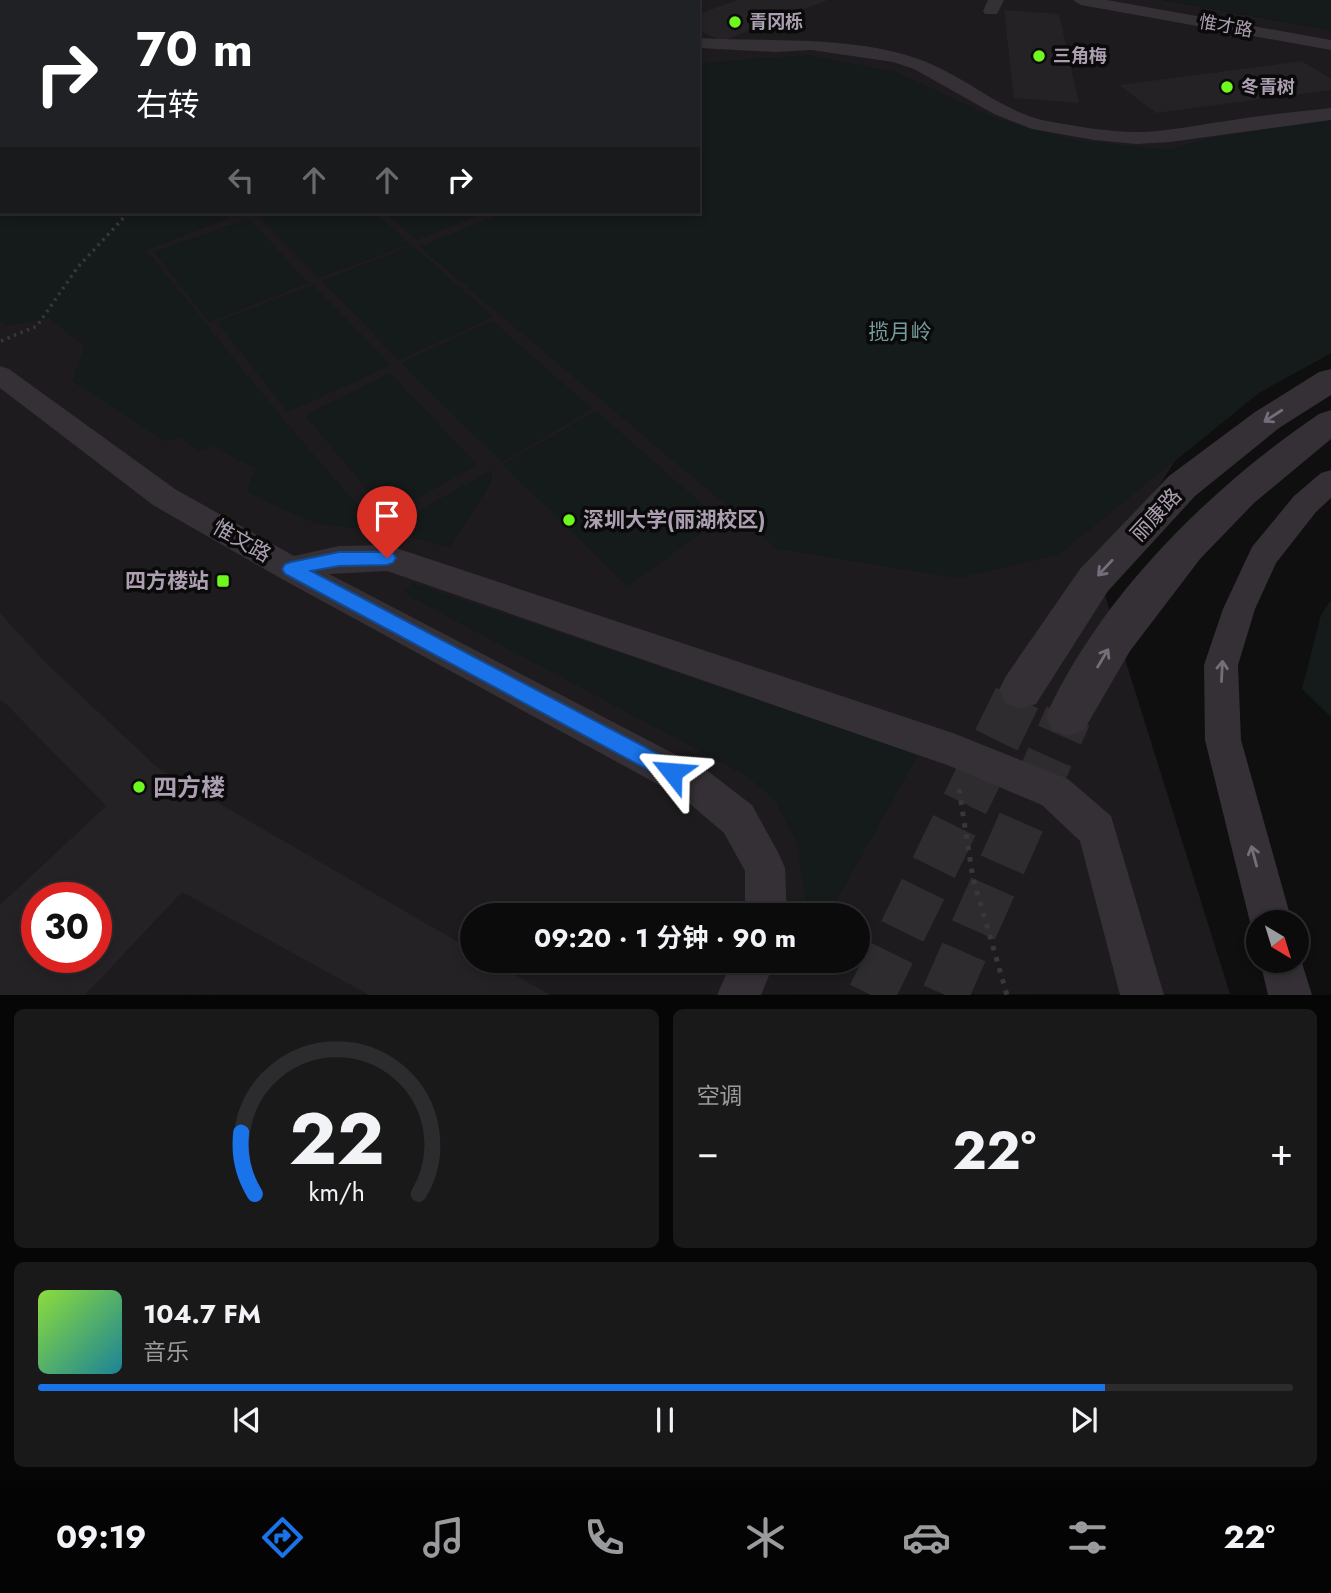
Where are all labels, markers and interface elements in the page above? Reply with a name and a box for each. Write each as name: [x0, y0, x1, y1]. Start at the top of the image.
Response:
place label: 青冈栎: [749, 9, 803, 35]
street label: 惟才路: [1197, 9, 1255, 43]
text: 70 m: [136, 14, 253, 84]
marker: 青冈栎: [727, 14, 743, 30]
icon: right: [21, 28, 112, 119]
place label: 三角梅: [1053, 43, 1107, 69]
marker: 三角梅: [1031, 48, 1047, 64]
place label: 冬青树: [1241, 74, 1295, 100]
marker: 冬青树: [1219, 79, 1235, 95]
text: 右转: [136, 82, 200, 128]
icon: left: [222, 161, 260, 199]
icon: ahead: [295, 161, 333, 199]
icon: ahead: [368, 161, 406, 199]
icon: right: [441, 161, 479, 199]
park label: 揽月岭: [869, 317, 932, 347]
one-way arrow: [1264, 409, 1283, 423]
street label: 丽康路: [1124, 482, 1188, 548]
pin: [357, 486, 417, 558]
icon: arrive: [368, 497, 406, 535]
place label: 深圳大学(丽湖校区): [583, 505, 765, 535]
street label: 惟文路: [207, 512, 277, 570]
marker: 深圳大学(丽湖校区): [561, 512, 577, 528]
one-way arrow: [1097, 559, 1113, 577]
place label: 四方楼站: [125, 566, 209, 596]
marker: 四方楼站: [215, 573, 231, 589]
one-way arrow: [1096, 648, 1110, 668]
one-way arrow: [1216, 660, 1229, 683]
position arrow: [635, 735, 709, 809]
place label: 四方楼: [153, 770, 225, 805]
marker: 四方楼: [131, 779, 147, 795]
one-way arrow: [1246, 845, 1259, 867]
speed limit sign: 30: [21, 882, 112, 973]
north arrow: [1246, 910, 1309, 973]
map controls: [1246, 910, 1309, 973]
text: 09:20 · 1 分钟 · 90 m: [534, 919, 796, 957]
text: 空调: [697, 1079, 743, 1113]
text: 22: [288, 1087, 384, 1192]
text: 22°: [952, 1113, 1036, 1189]
text: −: [697, 1124, 719, 1179]
text: +: [1270, 1124, 1293, 1179]
text: km/h: [308, 1174, 365, 1210]
text: 104.7 FM: [143, 1295, 261, 1333]
text: 音乐: [143, 1335, 189, 1369]
icon: previous: [228, 1401, 266, 1439]
icon: pause: [646, 1401, 684, 1439]
icon: next: [1065, 1401, 1103, 1439]
icon: directions: [258, 1513, 307, 1562]
icon: music: [419, 1513, 468, 1562]
icon: phone: [580, 1513, 629, 1562]
icon: climate: [741, 1513, 790, 1562]
icon: car: [902, 1513, 951, 1562]
icon: filters: [1063, 1513, 1112, 1562]
text: 09:19: [56, 1514, 147, 1560]
text: 22°: [1224, 1514, 1275, 1560]

